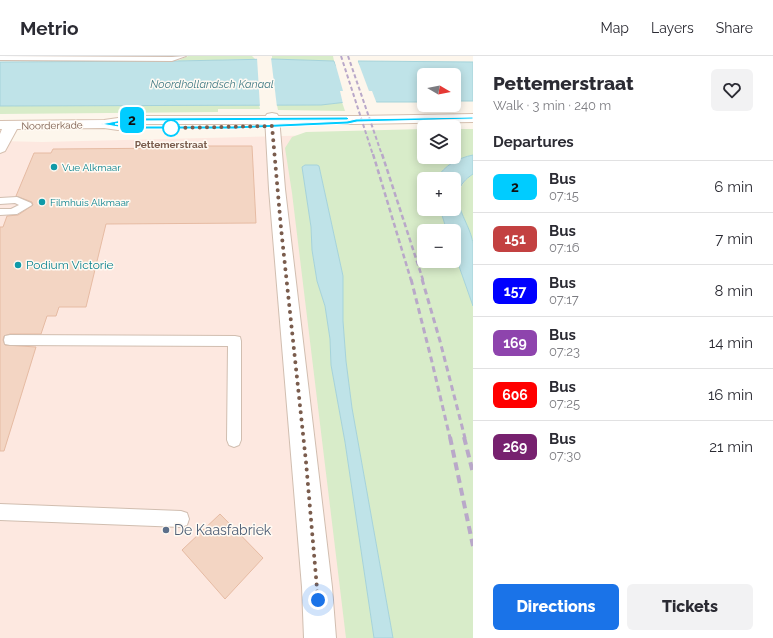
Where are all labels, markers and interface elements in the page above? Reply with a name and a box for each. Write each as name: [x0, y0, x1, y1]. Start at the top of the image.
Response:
text: Metrio: [20, 17, 79, 39]
text: Map: [601, 20, 629, 36]
text: Layers: [651, 20, 694, 36]
text: Share: [716, 20, 753, 36]
north arrow: [417, 68, 461, 112]
map controls: [417, 68, 461, 268]
button: heart: [711, 69, 753, 111]
text: Pettemerstraat: [493, 72, 634, 94]
water label: Noordhollandsch Kanaal: [150, 78, 274, 91]
text: Walk · 3 min · 240 m: [493, 98, 611, 113]
line badge: 2: [119, 107, 145, 133]
text: 2: [128, 112, 136, 128]
street label: Noorderkade: [21, 119, 83, 132]
marker: Pettemerstraat: [162, 119, 180, 137]
button: layers: [417, 120, 461, 164]
text: Departures: [493, 133, 574, 151]
place label: Pettemerstraat: [135, 139, 207, 150]
marker: Vue Alkmaar: [49, 162, 59, 172]
place label: Vue Alkmaar: [62, 162, 121, 173]
text: Bus: [549, 170, 576, 188]
button: +: [417, 172, 461, 216]
text: 6 min: [714, 178, 753, 196]
text: 2: [511, 179, 519, 195]
text: 07:15: [549, 188, 579, 203]
marker: Filmhuis Alkmaar: [37, 197, 47, 207]
place label: Filmhuis Alkmaar: [50, 197, 130, 208]
text: Bus: [549, 222, 576, 240]
button: −: [417, 224, 461, 268]
text: 7 min: [715, 230, 753, 248]
text: 151: [504, 231, 526, 247]
text: 07:16: [549, 240, 580, 255]
place label: Podium Victorie: [26, 258, 114, 272]
marker: Podium Victorie: [13, 260, 23, 270]
text: Bus: [549, 274, 576, 292]
text: 8 min: [714, 282, 753, 300]
text: 157: [504, 283, 526, 299]
text: 07:17: [549, 292, 579, 307]
text: Bus: [549, 326, 576, 344]
text: 14 min: [709, 334, 753, 352]
text: 169: [503, 335, 527, 351]
text: 07:23: [549, 344, 580, 359]
text: Bus: [549, 378, 576, 396]
text: 16 min: [708, 386, 753, 404]
text: 606: [502, 387, 528, 403]
text: 07:25: [549, 396, 580, 411]
text: Bus: [549, 430, 576, 448]
text: 21 min: [709, 438, 753, 456]
text: 269: [503, 439, 527, 455]
text: 07:30: [549, 448, 581, 463]
place label: De Kaasfabriek: [174, 522, 272, 538]
marker: De Kaasfabriek: [161, 525, 171, 535]
button: Directions: [493, 584, 619, 630]
button: Tickets: [627, 584, 753, 630]
your location: [308, 590, 328, 610]

